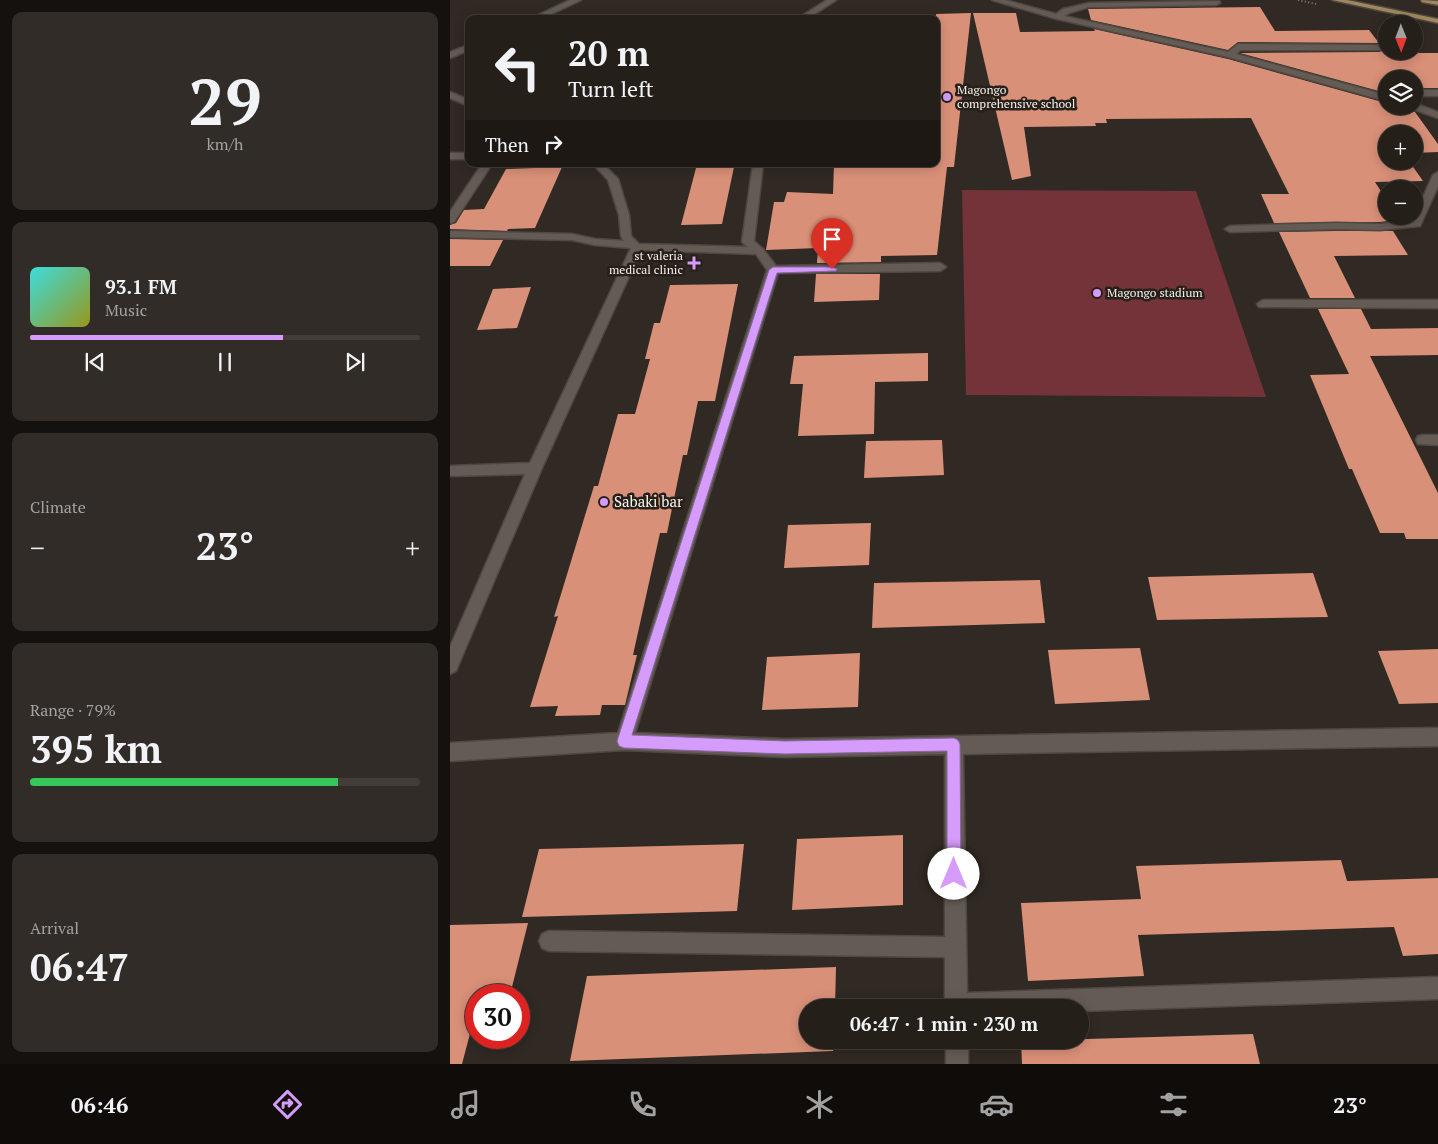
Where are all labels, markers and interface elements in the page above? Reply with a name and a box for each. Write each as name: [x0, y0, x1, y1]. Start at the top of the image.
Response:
north arrow: [1378, 15, 1422, 60]
map controls: [1378, 15, 1423, 225]
text: 20 m: [568, 30, 649, 76]
icon: left: [485, 35, 550, 100]
text: 29: [188, 57, 262, 144]
button: layers: [1378, 70, 1423, 115]
text: Turn left: [568, 74, 654, 103]
place label: Magongo comprehensive school: [957, 82, 1076, 111]
marker: Magongo comprehensive school: [941, 91, 953, 103]
button: +: [1378, 125, 1423, 170]
icon: right: [539, 130, 567, 158]
text: Then: [485, 132, 529, 157]
text: km/h: [207, 133, 243, 155]
button: −: [1378, 180, 1423, 225]
pin: [811, 218, 853, 269]
icon: arrive: [818, 225, 846, 253]
place label: st valeria medical clinic: [609, 248, 683, 277]
marker: st valeria medical clinic: [687, 256, 701, 270]
text: 93.1 FM: [105, 274, 177, 299]
place label: Magongo stadium: [1107, 285, 1203, 300]
marker: Magongo stadium: [1091, 287, 1103, 299]
text: Music: [105, 299, 147, 321]
icon: previous: [81, 348, 109, 376]
icon: pause: [211, 348, 239, 376]
icon: next: [341, 348, 369, 376]
place label: Sabaki bar: [614, 491, 683, 511]
text: Climate: [30, 496, 86, 518]
marker: Sabaki bar: [598, 496, 610, 508]
text: 23°: [196, 521, 254, 571]
text: −: [30, 529, 45, 566]
text: +: [405, 529, 420, 566]
text: Range · 79%: [30, 699, 116, 721]
text: 395 km: [30, 724, 162, 774]
position arrow: [927, 847, 979, 899]
text: Arrival: [30, 917, 79, 939]
text: 06:47: [30, 942, 129, 992]
speed limit sign: 30: [465, 984, 530, 1049]
text: 06:47 · 1 min · 230 m: [850, 1011, 1038, 1036]
icon: directions: [270, 1087, 305, 1122]
icon: music: [448, 1087, 483, 1122]
icon: phone: [625, 1087, 660, 1122]
icon: climate: [802, 1087, 837, 1122]
icon: car: [979, 1087, 1014, 1122]
icon: filters: [1156, 1087, 1191, 1122]
text: 06:46: [71, 1090, 128, 1119]
text: 23°: [1333, 1090, 1367, 1119]

